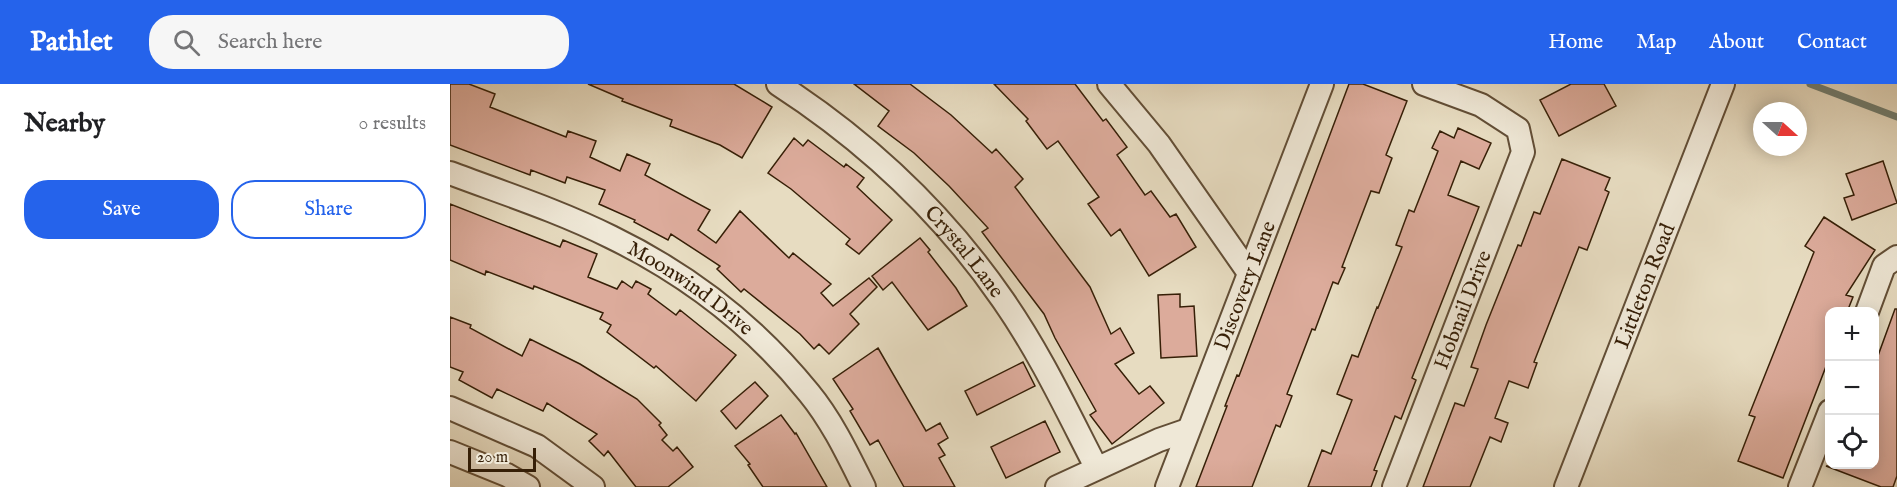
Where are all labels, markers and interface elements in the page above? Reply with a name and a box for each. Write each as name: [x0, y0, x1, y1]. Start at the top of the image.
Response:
search box: [149, 15, 569, 69]
text: Pathlet: [30, 25, 113, 60]
icon: search: [170, 26, 203, 59]
text: Search here: [218, 28, 322, 56]
text: Home: [1548, 29, 1603, 56]
text: Map: [1636, 29, 1676, 56]
text: About: [1709, 29, 1764, 56]
text: Contact: [1797, 29, 1867, 56]
north arrow: [1753, 102, 1807, 156]
text: Nearby: [24, 107, 105, 140]
text: 0 results: [359, 111, 426, 136]
button: Save: [24, 180, 219, 239]
button: Share: [231, 180, 426, 239]
street label: Crystal Lane: [918, 200, 1010, 304]
street label: Discovery Lane: [1209, 217, 1283, 354]
street label: Littleton Road: [1609, 219, 1683, 353]
street label: Moonwind Drive: [622, 236, 759, 342]
street label: Hobnail Drive: [1429, 247, 1499, 374]
map controls: [1825, 307, 1879, 469]
button: +: [1825, 307, 1879, 361]
button: −: [1825, 361, 1879, 415]
button: locate: [1825, 415, 1879, 469]
scale bar: [468, 445, 536, 472]
text: 20 m: [477, 448, 508, 468]

